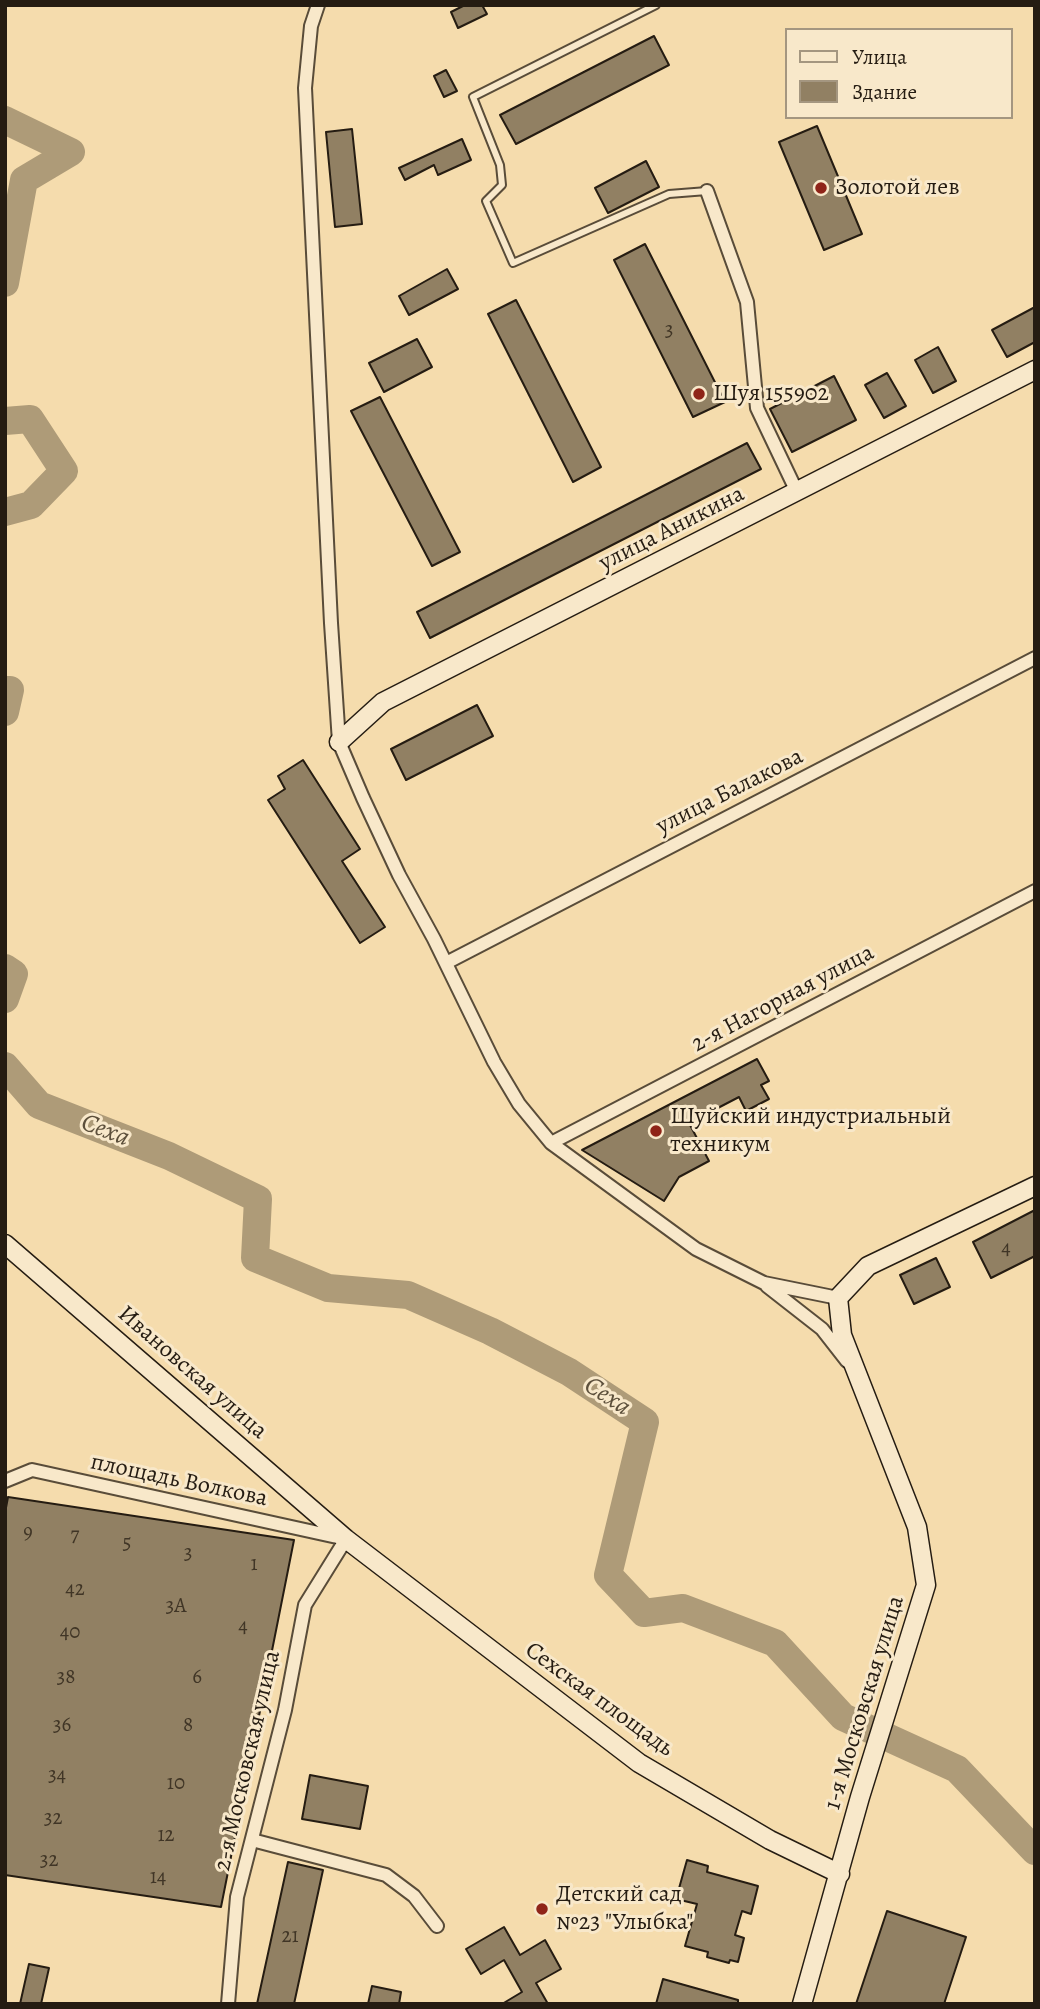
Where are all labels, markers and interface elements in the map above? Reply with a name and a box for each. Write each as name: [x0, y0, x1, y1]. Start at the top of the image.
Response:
legend: [785, 28, 1012, 119]
text: Улица: [852, 43, 907, 71]
text: Здание: [852, 78, 917, 106]
place label: Золотой лев: [835, 174, 960, 202]
marker: Золотой лев: [813, 180, 829, 196]
house number: 3: [665, 318, 673, 344]
place label: Шуя 155902: [713, 380, 829, 408]
marker: Шуя 155902: [691, 386, 707, 402]
street label: улица Аникина: [595, 480, 749, 578]
street label: улица Балакова: [652, 743, 808, 841]
street label: 2-я Нагорная улица: [687, 939, 879, 1059]
place label: Шуйский индустриальный техникум: [670, 1103, 951, 1159]
water label: Сеха: [76, 1108, 134, 1154]
marker: Шуйский индустриальный техникум: [648, 1123, 664, 1139]
house number: 4: [1001, 1236, 1011, 1262]
street label: Ивановская улица: [111, 1300, 273, 1446]
water label: Сеха: [578, 1370, 636, 1424]
street label: площадь Волкова: [88, 1448, 270, 1514]
house number: 9: [23, 1520, 33, 1546]
house number: 7: [71, 1523, 79, 1549]
house number: 5: [122, 1531, 132, 1557]
house number: 3: [184, 1541, 192, 1567]
house number: 1: [250, 1552, 258, 1578]
house number: 42: [65, 1577, 85, 1603]
street label: 1-я Московская улица: [819, 1593, 911, 1813]
house number: 3А: [166, 1594, 186, 1620]
house number: 4: [238, 1614, 248, 1640]
house number: 40: [60, 1620, 80, 1646]
street label: Сехская площадь: [519, 1636, 679, 1764]
street label: 2-я Московская улица: [209, 1648, 287, 1874]
house number: 38: [57, 1665, 75, 1691]
house number: 6: [192, 1665, 202, 1691]
house number: 36: [53, 1713, 71, 1739]
house number: 8: [183, 1713, 193, 1739]
house number: 34: [48, 1763, 66, 1789]
house number: 10: [167, 1771, 185, 1797]
house number: 32: [44, 1806, 62, 1832]
house number: 12: [157, 1823, 175, 1849]
house number: 32: [40, 1848, 58, 1874]
house number: 14: [150, 1865, 166, 1891]
place label: Детский сад №23 "Улыбка": [556, 1881, 693, 1937]
marker: Детский сад №23 "Улыбка": [534, 1901, 550, 1917]
house number: 21: [281, 1924, 299, 1950]

